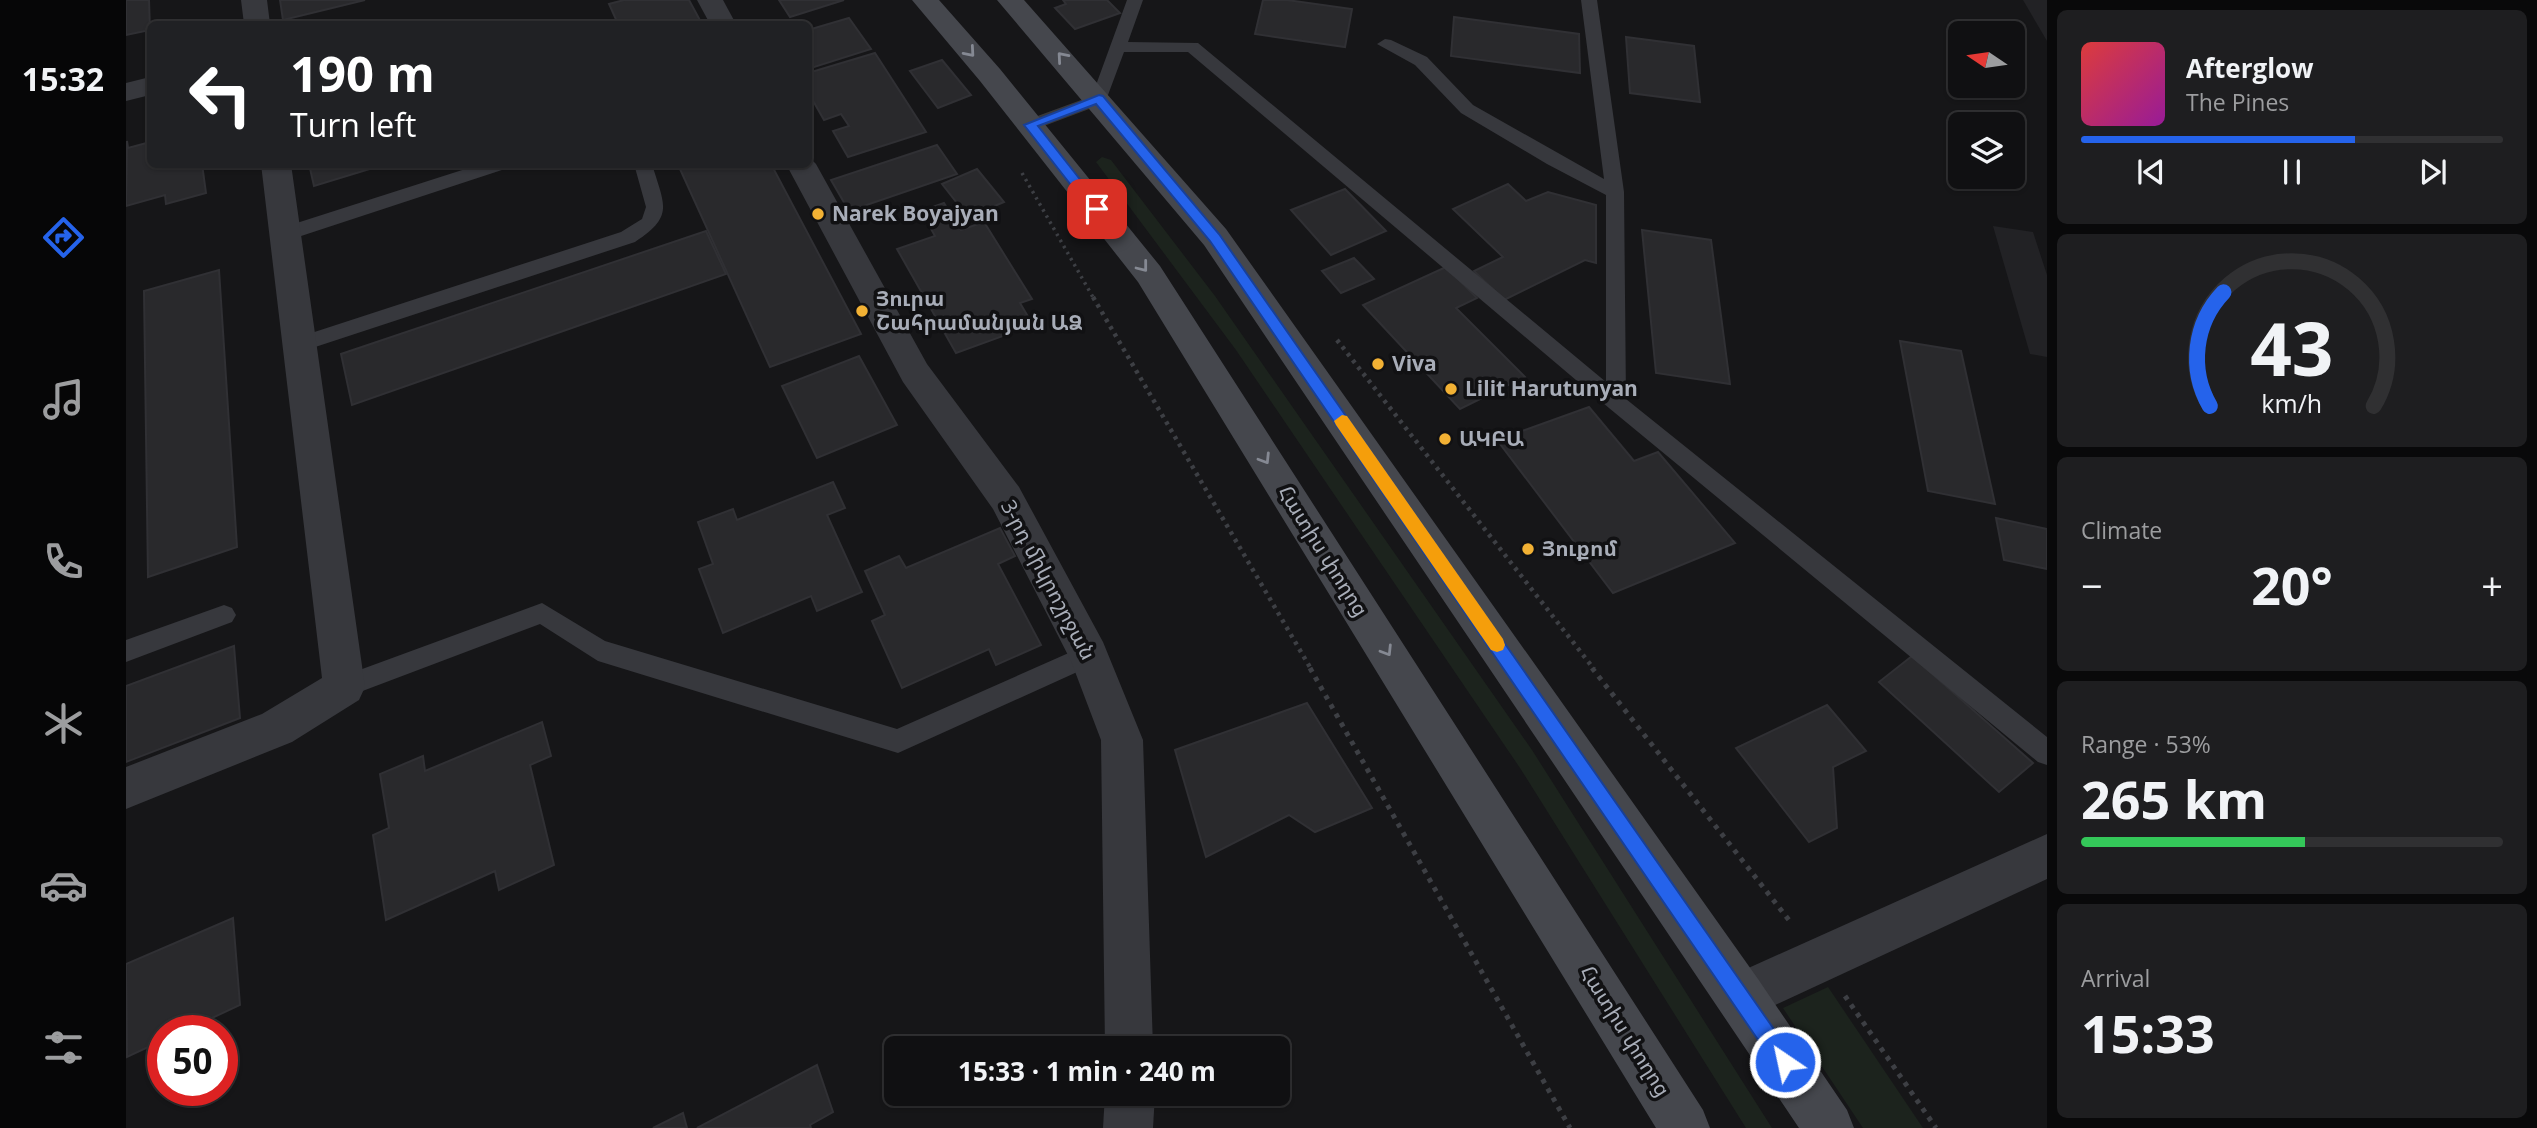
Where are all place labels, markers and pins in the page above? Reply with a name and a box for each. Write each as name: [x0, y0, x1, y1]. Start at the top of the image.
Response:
pin: [1067, 179, 1127, 239]
place label: Narek Boyajyan: [832, 199, 999, 227]
marker: Narek Boyajyan: [810, 206, 826, 222]
place label: Յուրա Շահրամանյան ԱՁ: [876, 284, 1083, 336]
marker: Յուրա Շահրամանյան ԱՁ: [854, 303, 870, 319]
place label: Viva: [1392, 349, 1437, 377]
marker: Viva: [1370, 356, 1386, 372]
place label: Lilit Harutunyan: [1465, 374, 1638, 402]
marker: Lilit Harutunyan: [1443, 381, 1459, 397]
place label: ԱԿԲԱ: [1459, 424, 1524, 452]
marker: ԱԿԲԱ: [1437, 431, 1453, 447]
place label: Յուքոմ: [1542, 534, 1617, 562]
marker: Յուքոմ: [1520, 541, 1536, 557]

